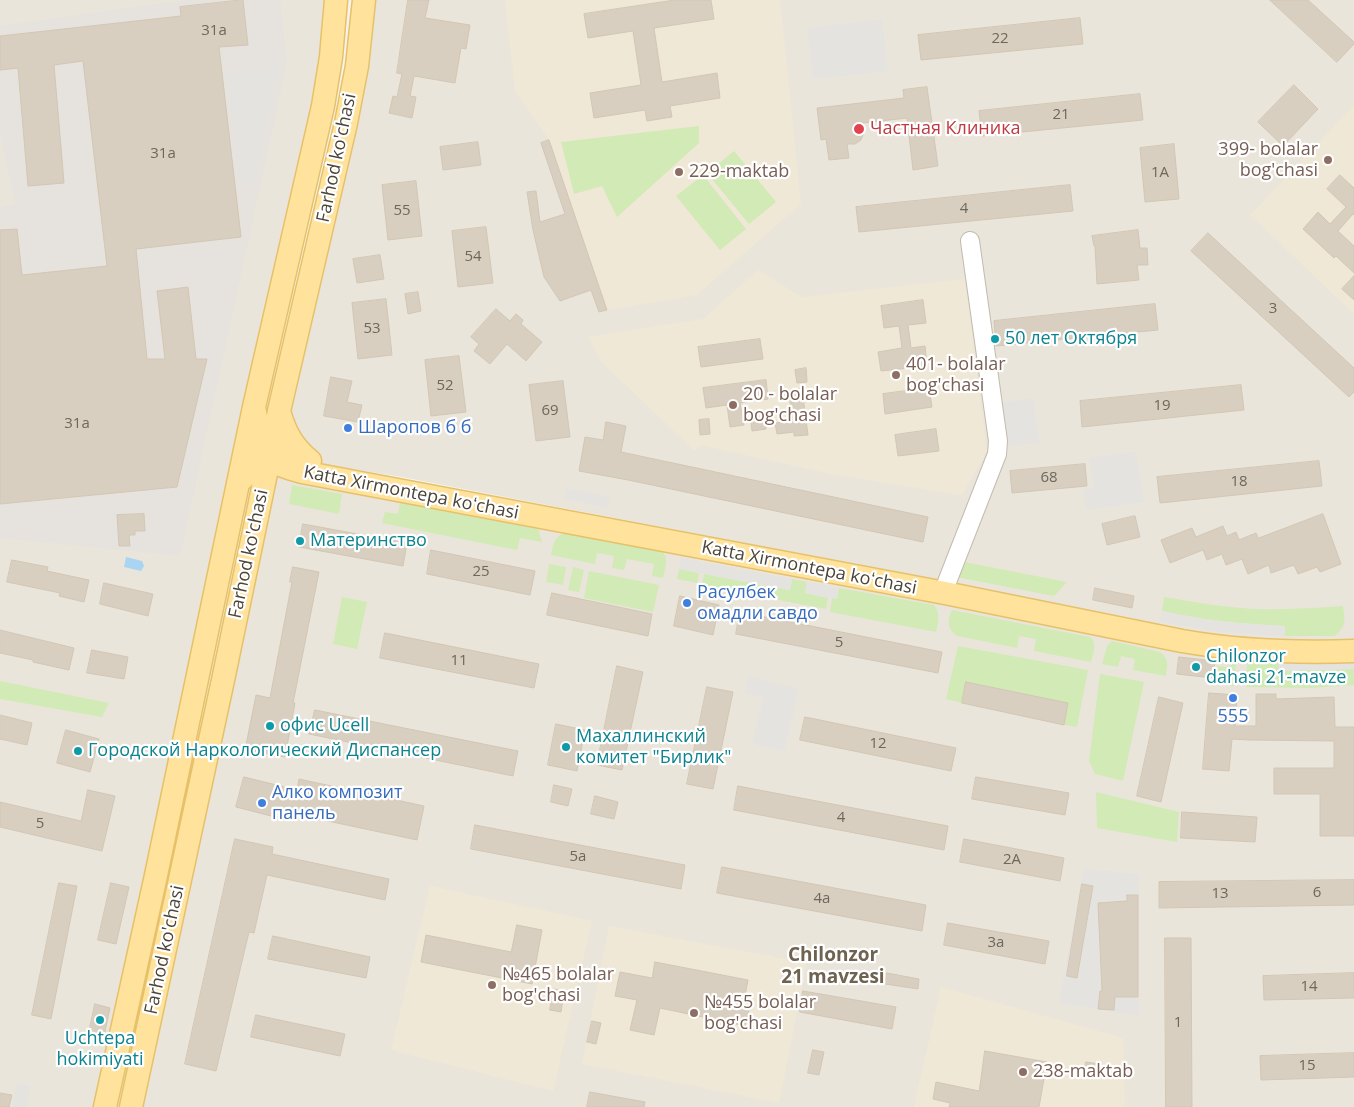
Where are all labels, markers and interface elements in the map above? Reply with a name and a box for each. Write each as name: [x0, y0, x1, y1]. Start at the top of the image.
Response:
house number: 31а: [201, 22, 227, 40]
house number: 22: [991, 30, 1009, 48]
street label: Farhod ko'chasi: [313, 92, 361, 224]
house number: 21: [1052, 106, 1070, 124]
place label: Частная Клиника: [870, 118, 1020, 140]
marker: Частная Клиника: [852, 122, 866, 136]
place label: 399- bolalar bog'chasi: [1218, 139, 1318, 182]
house number: 31а: [150, 145, 176, 163]
marker: 399- bolalar bog'chasi: [1322, 154, 1334, 166]
place label: 229-maktab: [689, 161, 789, 183]
house number: 1А: [1151, 164, 1169, 182]
marker: 229-maktab: [673, 166, 685, 178]
house number: 4: [960, 200, 968, 218]
house number: 55: [393, 202, 411, 220]
house number: 54: [464, 248, 482, 266]
house number: 3: [1269, 300, 1277, 318]
house number: 53: [363, 320, 381, 338]
place label: 50 лет Октября: [1005, 328, 1137, 350]
marker: 50 лет Октября: [989, 333, 1001, 345]
place label: 401- bolalar bog'chasi: [906, 354, 1006, 396]
marker: 401- bolalar bog'chasi: [890, 369, 902, 381]
house number: 52: [436, 377, 454, 395]
place label: 20 - bolalar bog'chasi: [743, 384, 837, 426]
house number: 19: [1153, 397, 1171, 415]
marker: 20 - bolalar bog'chasi: [727, 399, 739, 411]
house number: 69: [541, 402, 559, 420]
house number: 31а: [64, 415, 90, 433]
place label: Шаропов б б: [358, 417, 472, 439]
marker: Шаропов б б: [342, 422, 354, 434]
street label: Katta Xirmontepa koʻchasi: [302, 462, 520, 524]
house number: 68: [1040, 469, 1058, 487]
house number: 18: [1230, 473, 1248, 491]
street label: Farhod ko'chasi: [225, 488, 273, 620]
place label: Материнство: [310, 530, 427, 552]
marker: Материнство: [294, 535, 306, 547]
street label: Katta Xirmontepa koʻchasi: [700, 537, 918, 599]
house number: 25: [472, 563, 490, 581]
place label: Расулбек омадли савдо: [697, 582, 818, 624]
marker: Расулбек омадли савдо: [681, 597, 693, 609]
house number: 5: [835, 634, 843, 652]
place label: Chilonzor dahasi 21-mavze: [1206, 646, 1346, 689]
house number: 11: [450, 652, 468, 670]
marker: Chilonzor dahasi 21-mavze: [1190, 661, 1202, 673]
marker: 555: [1227, 692, 1239, 704]
place label: 555: [1218, 706, 1248, 728]
place label: офис Ucell: [280, 715, 369, 737]
marker: офис Ucell: [264, 720, 276, 732]
place label: Махаллинский комитет "Бирлик": [576, 726, 731, 769]
house number: 12: [869, 735, 887, 753]
place label: Городской Наркологический Диспансер: [88, 740, 441, 762]
marker: Махаллинский комитет "Бирлик": [560, 741, 572, 753]
marker: Городской Наркологический Диспансер: [72, 745, 84, 757]
place label: Алко композит панель: [272, 782, 402, 824]
marker: Алко композит панель: [256, 797, 268, 809]
house number: 4: [837, 809, 845, 827]
house number: 5: [36, 815, 44, 833]
house number: 5а: [570, 848, 586, 866]
house number: 2А: [1003, 851, 1021, 869]
street label: Farhod ko'chasi: [141, 884, 189, 1016]
house number: 6: [1313, 884, 1321, 902]
house number: 13: [1211, 885, 1229, 903]
house number: 4а: [814, 890, 830, 908]
house number: 3а: [988, 934, 1004, 952]
district label: Chilonzor 21 mavzesi: [781, 945, 885, 989]
place label: №465 bolalar bog'chasi: [502, 964, 614, 1006]
house number: 14: [1300, 978, 1318, 996]
marker: №465 bolalar bog'chasi: [486, 979, 498, 991]
place label: №455 bolalar bog'chasi: [704, 992, 816, 1034]
marker: №455 bolalar bog'chasi: [688, 1007, 700, 1019]
marker: Uchtepa hokimiyati: [94, 1014, 106, 1026]
house number: 1: [1174, 1014, 1182, 1032]
place label: Uchtepa hokimiyati: [56, 1028, 144, 1070]
house number: 15: [1298, 1057, 1316, 1075]
place label: 238-maktab: [1033, 1061, 1133, 1083]
marker: 238-maktab: [1017, 1066, 1029, 1078]

